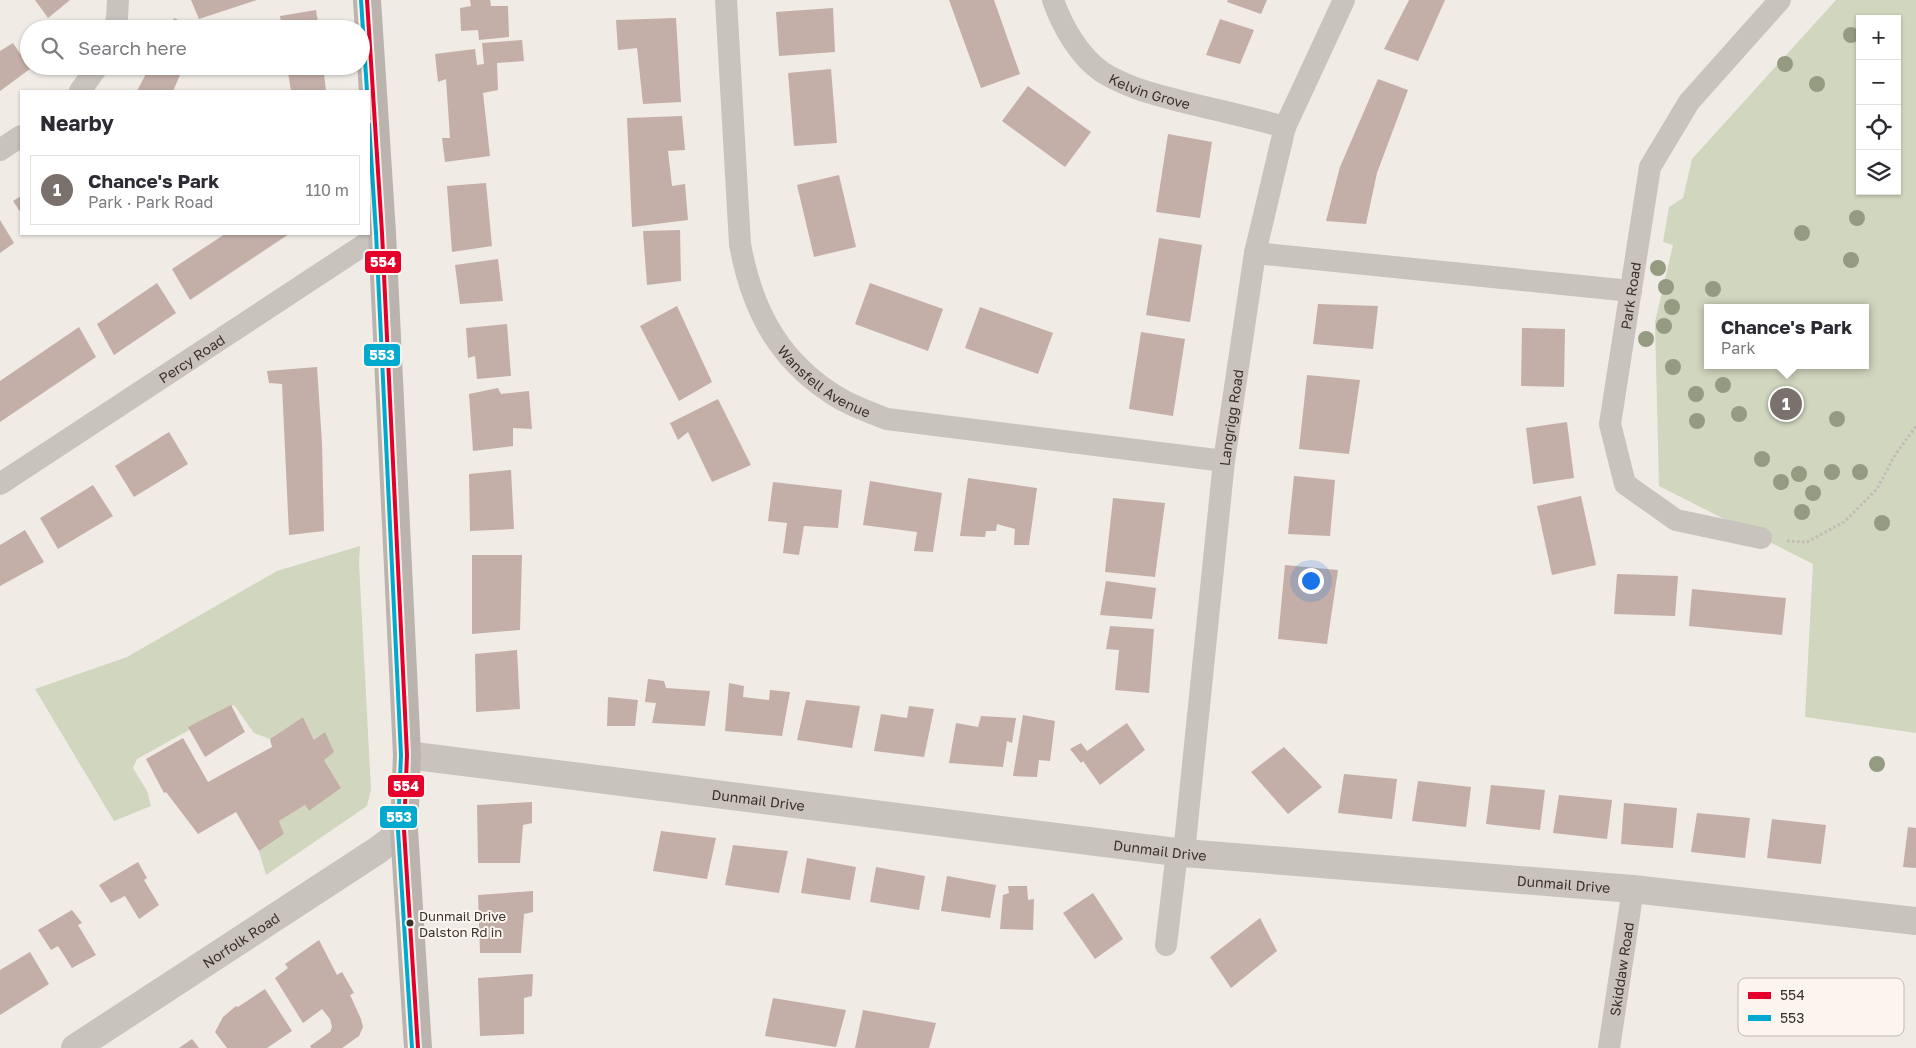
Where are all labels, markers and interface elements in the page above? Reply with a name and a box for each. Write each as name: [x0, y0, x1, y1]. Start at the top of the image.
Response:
map controls: [1856, 15, 1901, 195]
button: +: [1856, 15, 1901, 60]
search box: [20, 20, 370, 75]
icon: search: [38, 34, 66, 62]
text: Search here: [78, 36, 187, 59]
button: −: [1856, 60, 1901, 105]
street label: Kelvin Grove: [1106, 69, 1192, 112]
button: locate: [1856, 105, 1901, 150]
text: Nearby: [40, 110, 114, 136]
button: layers: [1856, 150, 1901, 195]
text: Chance's Park: [88, 169, 219, 192]
text: 1: [53, 180, 61, 200]
text: 110 m: [305, 180, 349, 200]
text: Park · Park Road: [88, 192, 213, 212]
line badge: 554: [364, 250, 402, 274]
text: 554: [370, 253, 396, 270]
street label: Park Road: [1616, 261, 1644, 331]
popup: [1704, 304, 1869, 369]
text: Chance's Park: [1721, 315, 1852, 338]
street label: Percy Road: [155, 330, 228, 386]
text: Park: [1721, 338, 1755, 358]
street label: Wansfell Avenue: [774, 341, 873, 420]
line badge: 553: [363, 343, 401, 367]
text: 553: [369, 346, 395, 363]
street label: Langrigg Road: [1215, 368, 1246, 467]
pin: 1: [1770, 385, 1802, 423]
your location: [1298, 568, 1324, 594]
line badge: 554: [387, 774, 425, 798]
text: 554: [393, 777, 419, 794]
street label: Dunmail Drive: [711, 785, 806, 814]
line badge: 553: [379, 805, 418, 829]
text: 553: [386, 808, 412, 825]
street label: Dunmail Drive: [1112, 836, 1207, 863]
street label: Dunmail Drive: [1516, 871, 1611, 896]
street label: Norfolk Road: [199, 908, 282, 971]
place label: Dunmail Drive Dalston Rd in: [419, 908, 506, 940]
marker: Dunmail Drive Dalston Rd in: [405, 918, 415, 928]
street label: Skiddaw Road: [1605, 921, 1636, 1017]
legend: [1738, 978, 1904, 1036]
text: 554: [1780, 986, 1805, 1003]
text: 553: [1780, 1009, 1804, 1026]

